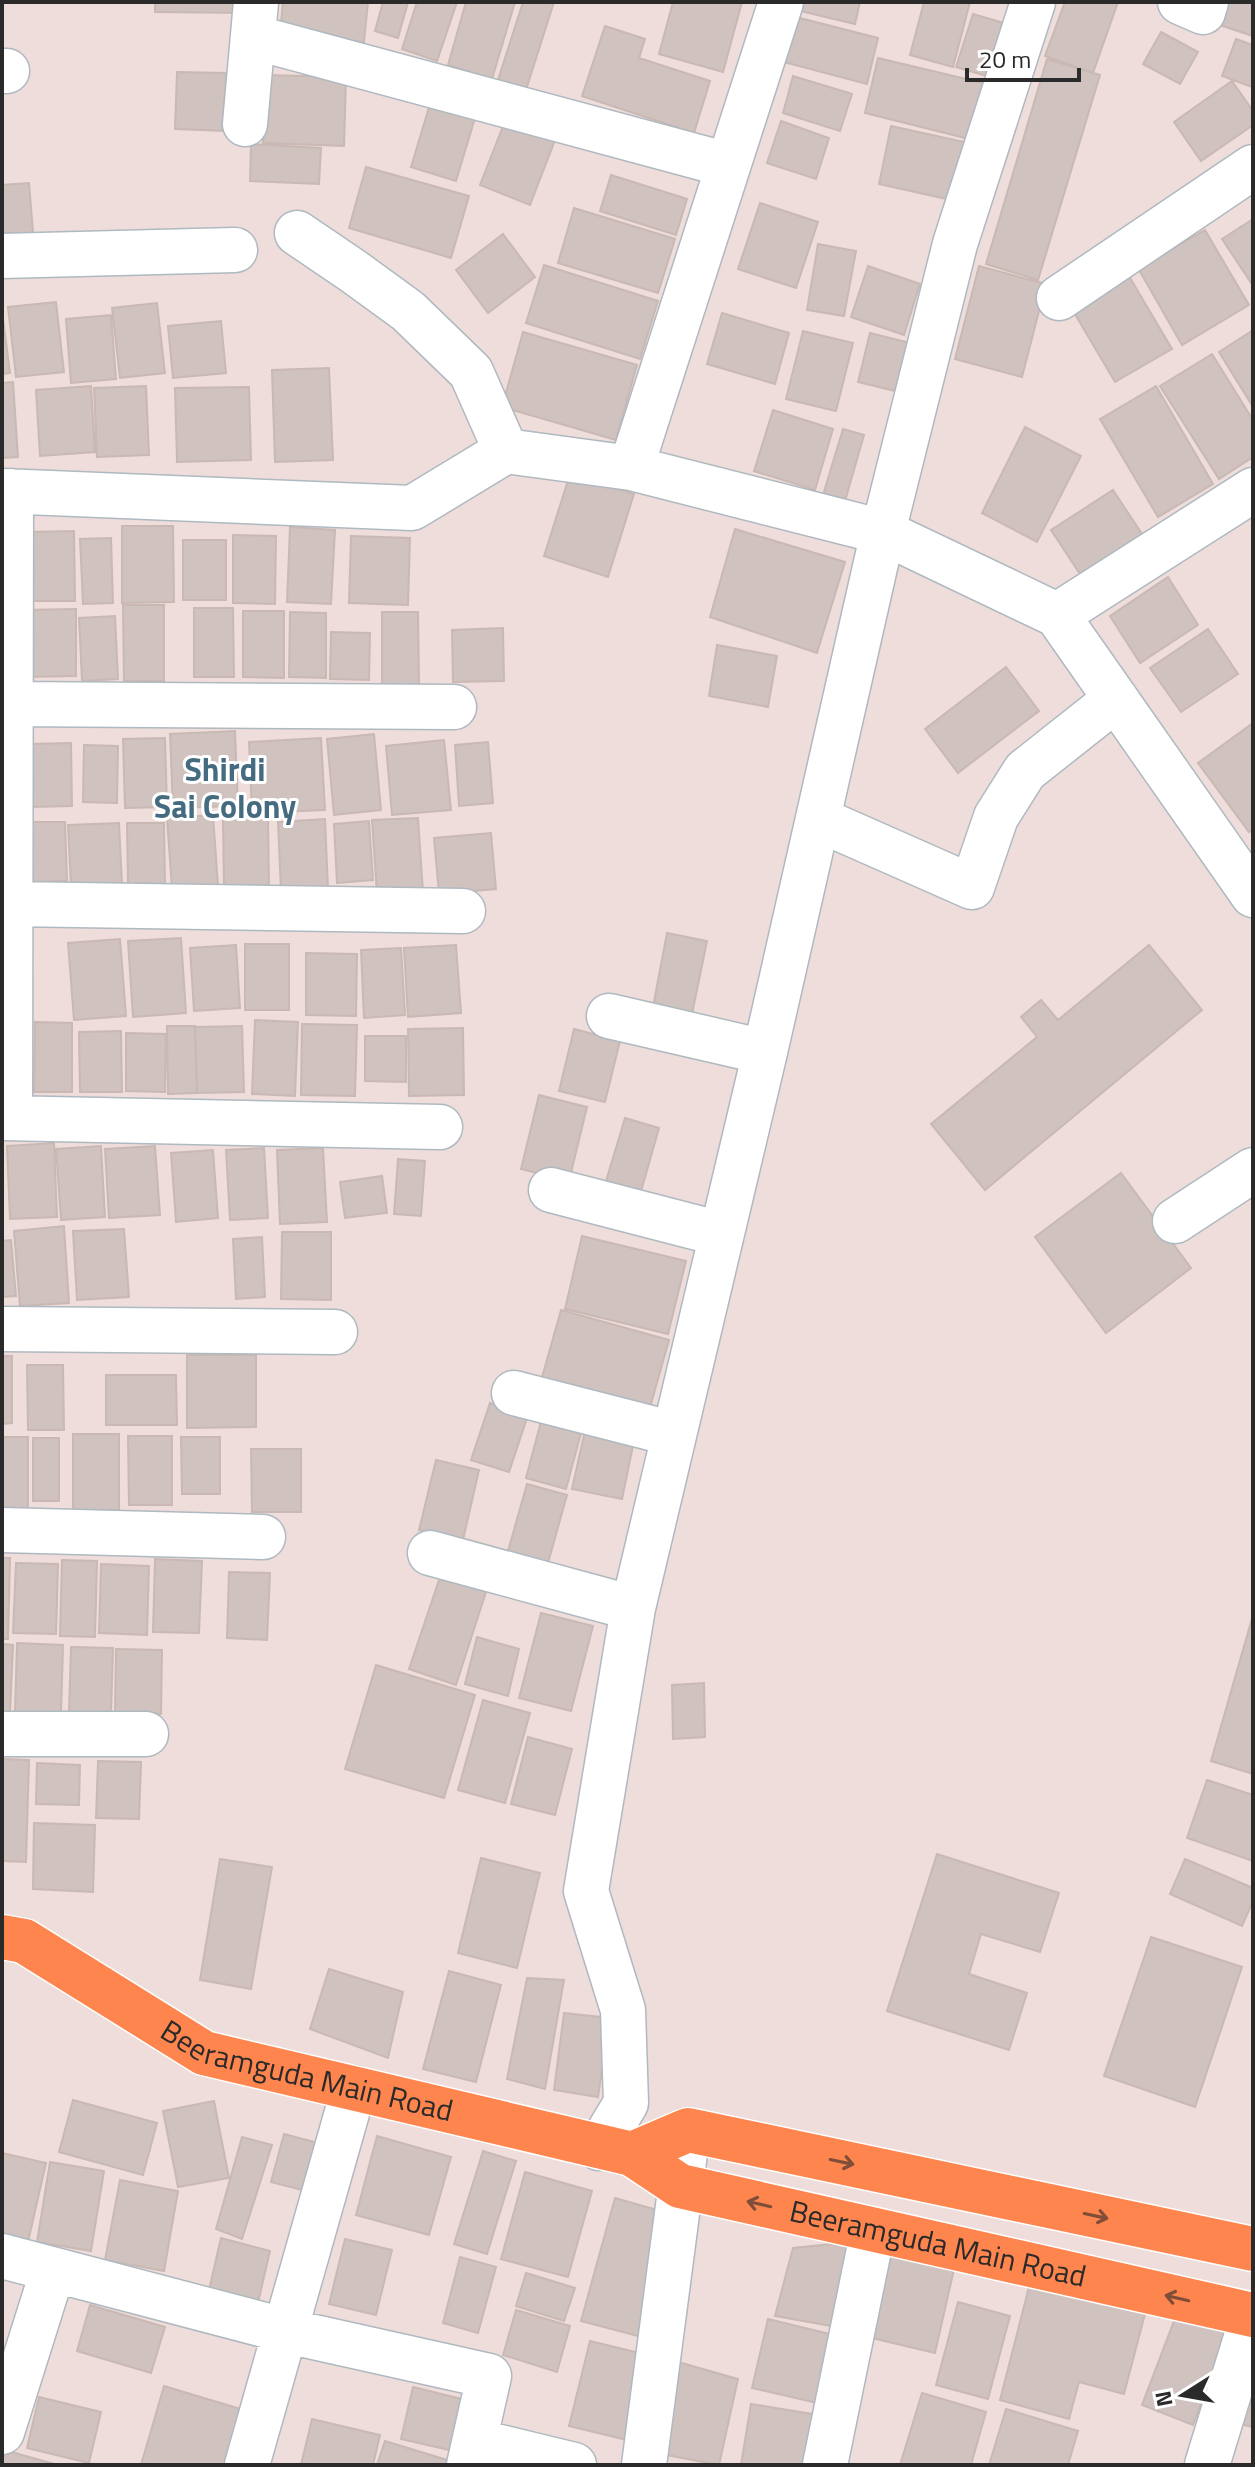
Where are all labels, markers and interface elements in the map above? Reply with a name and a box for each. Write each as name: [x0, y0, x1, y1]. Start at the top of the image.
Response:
scale bar: [967, 32, 1079, 82]
text: 20 m: [979, 41, 1031, 77]
district label: Shirdi Sai Colony: [154, 745, 296, 830]
street label: Beeramguda Main Road: [152, 2007, 458, 2133]
one-way arrow: [829, 2155, 854, 2170]
street label: Beeramguda Main Road: [785, 2187, 1091, 2299]
one-way arrow: [747, 2196, 773, 2211]
one-way arrow: [1083, 2209, 1109, 2224]
one-way arrow: [1165, 2290, 1190, 2305]
north arrow: [1143, 2355, 1223, 2435]
text: N: [1145, 2388, 1182, 2410]

